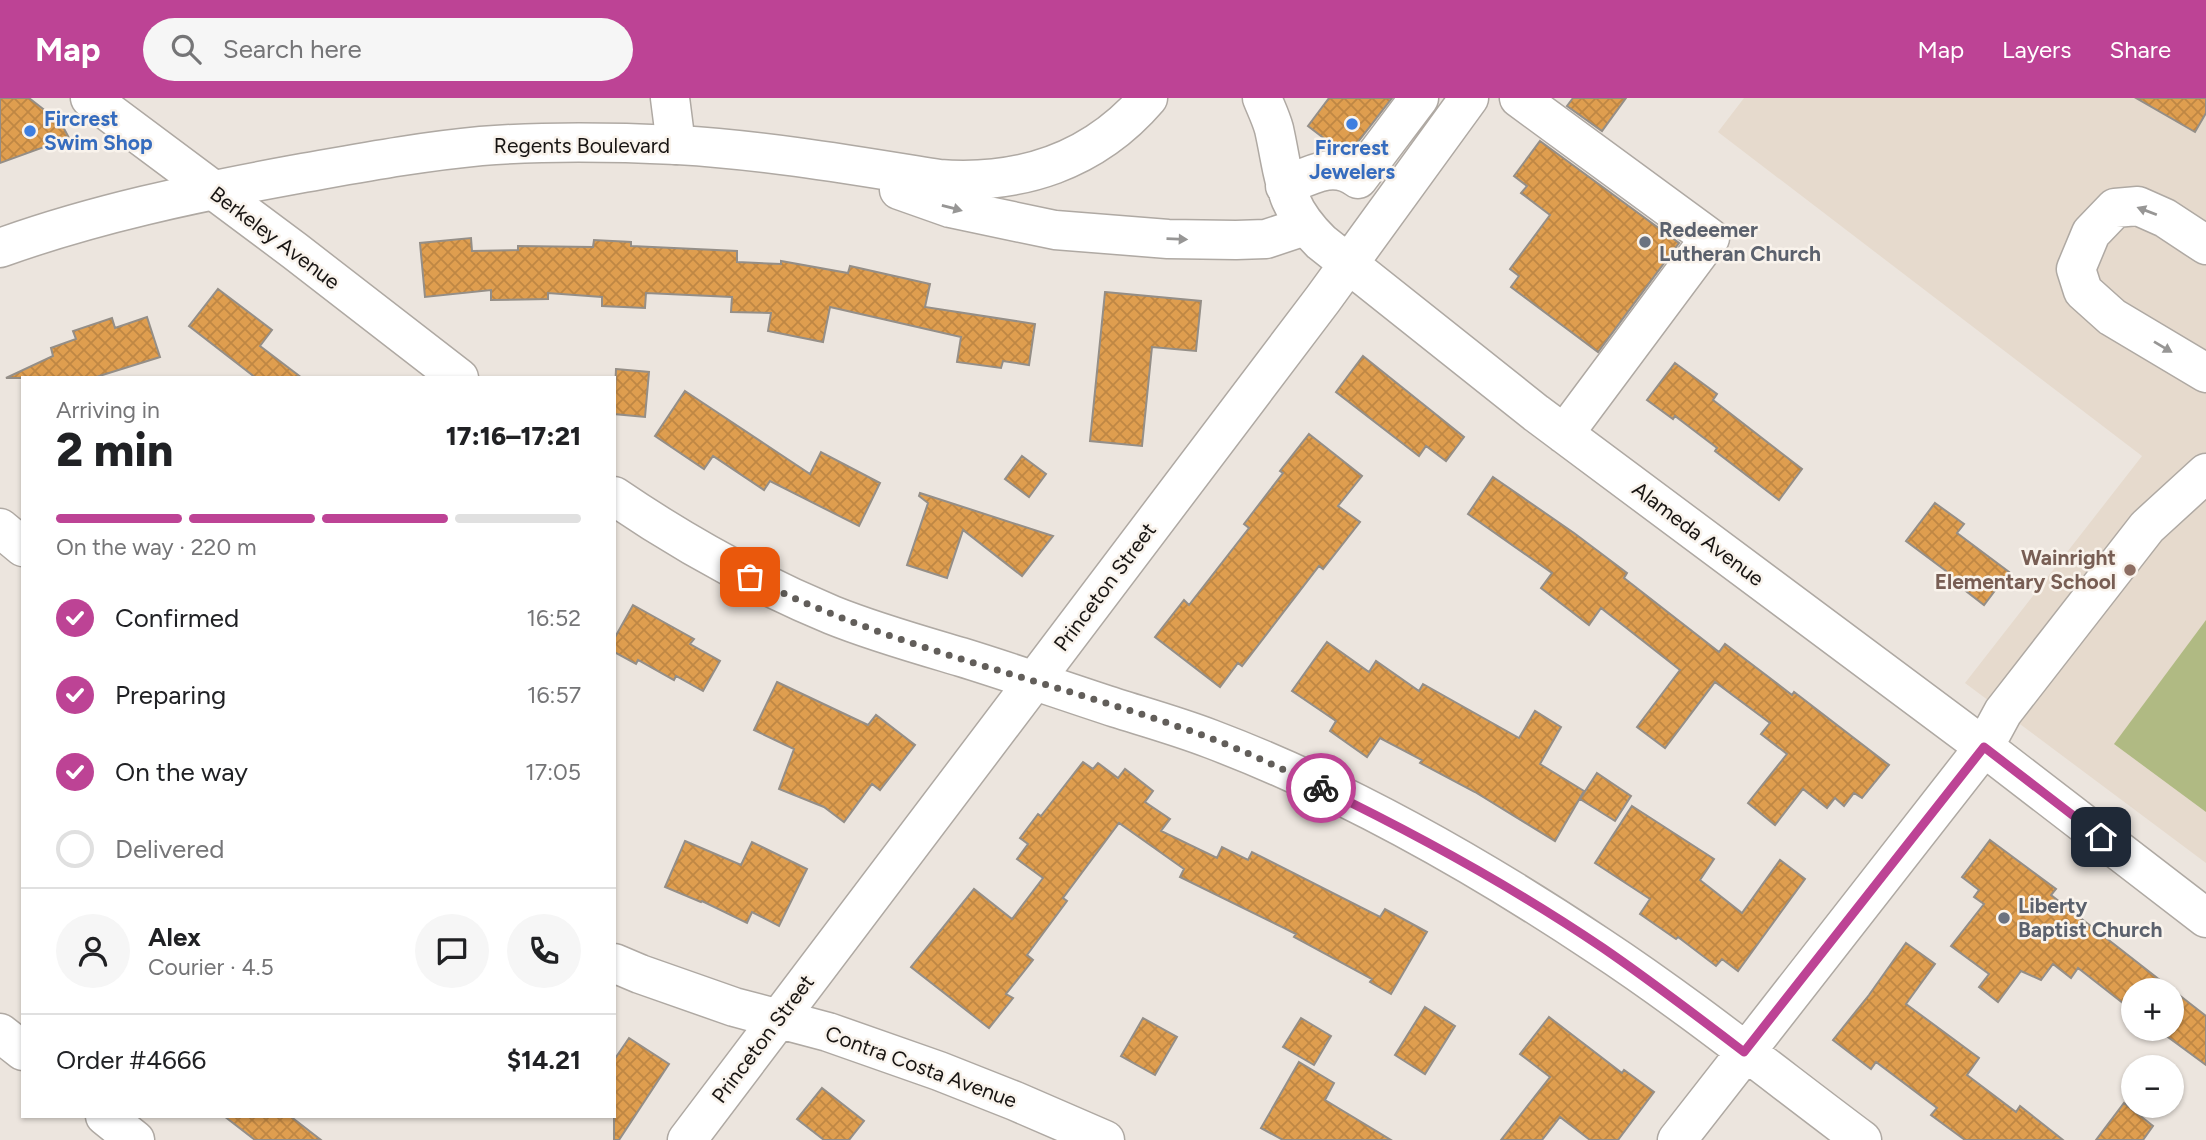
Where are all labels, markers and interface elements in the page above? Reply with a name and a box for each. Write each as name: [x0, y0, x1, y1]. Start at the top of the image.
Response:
search box: [143, 18, 633, 81]
text: Map: [35, 30, 101, 69]
icon: search: [167, 30, 205, 68]
text: Search here: [223, 33, 362, 65]
text: Map: [1917, 35, 1964, 64]
text: Layers: [2002, 35, 2071, 64]
text: Share: [2109, 35, 2171, 64]
place label: Fircrest Swim Shop: [44, 106, 153, 155]
marker: Fircrest Jewelers: [1344, 116, 1360, 132]
marker: Fircrest Swim Shop: [22, 123, 38, 139]
street label: Regents Boulevard: [494, 133, 670, 158]
place label: Fircrest Jewelers: [1309, 135, 1395, 184]
street label: Berkeley Avenue: [206, 181, 345, 294]
one-way arrow: [942, 203, 963, 213]
one-way arrow: [2137, 205, 2158, 216]
place label: Redeemer Lutheran Church: [1659, 217, 1821, 266]
one-way arrow: [1166, 234, 1188, 245]
marker: Redeemer Lutheran Church: [1637, 234, 1653, 250]
one-way arrow: [2153, 341, 2172, 353]
text: Arriving in: [56, 396, 160, 424]
text: 17:16–17:21: [446, 420, 581, 452]
text: 2 min: [56, 422, 173, 478]
street label: Alameda Avenue: [1628, 476, 1769, 591]
street label: Princeton Street: [1048, 517, 1161, 656]
text: On the way · 220 m: [56, 533, 256, 561]
place label: Wainright Elementary School: [1935, 545, 2116, 594]
pin: [720, 547, 780, 607]
icon: bag: [731, 558, 769, 596]
marker: Wainright Elementary School: [2122, 562, 2138, 578]
icon: check: [56, 599, 94, 637]
text: Confirmed: [115, 602, 239, 634]
text: 16:52: [527, 604, 581, 632]
icon: check: [56, 676, 94, 714]
text: Preparing: [115, 679, 226, 711]
text: 16:57: [527, 681, 581, 709]
icon: check: [56, 753, 94, 791]
courier: [1286, 753, 1356, 823]
text: On the way: [115, 756, 248, 788]
text: 17:05: [525, 758, 581, 786]
icon: bike: [1302, 769, 1340, 807]
pin: [2071, 807, 2131, 867]
icon: home: [2082, 818, 2120, 856]
text: Delivered: [115, 833, 224, 865]
place label: Liberty Baptist Church: [2018, 893, 2162, 942]
marker: Liberty Baptist Church: [1996, 910, 2012, 926]
button: person: [56, 914, 130, 988]
button: chat: [415, 914, 489, 988]
button: phone: [507, 914, 581, 988]
text: Alex: [148, 921, 201, 953]
text: Courier · 4.5: [148, 953, 274, 981]
street label: Princeton Street: [706, 969, 819, 1108]
map controls: [2121, 978, 2184, 1118]
button: +: [2121, 978, 2184, 1041]
street label: Contra Costa Avenue: [822, 1020, 1020, 1113]
text: Order #4666: [56, 1044, 206, 1076]
text: $14.21: [507, 1044, 581, 1076]
button: −: [2121, 1055, 2184, 1118]

